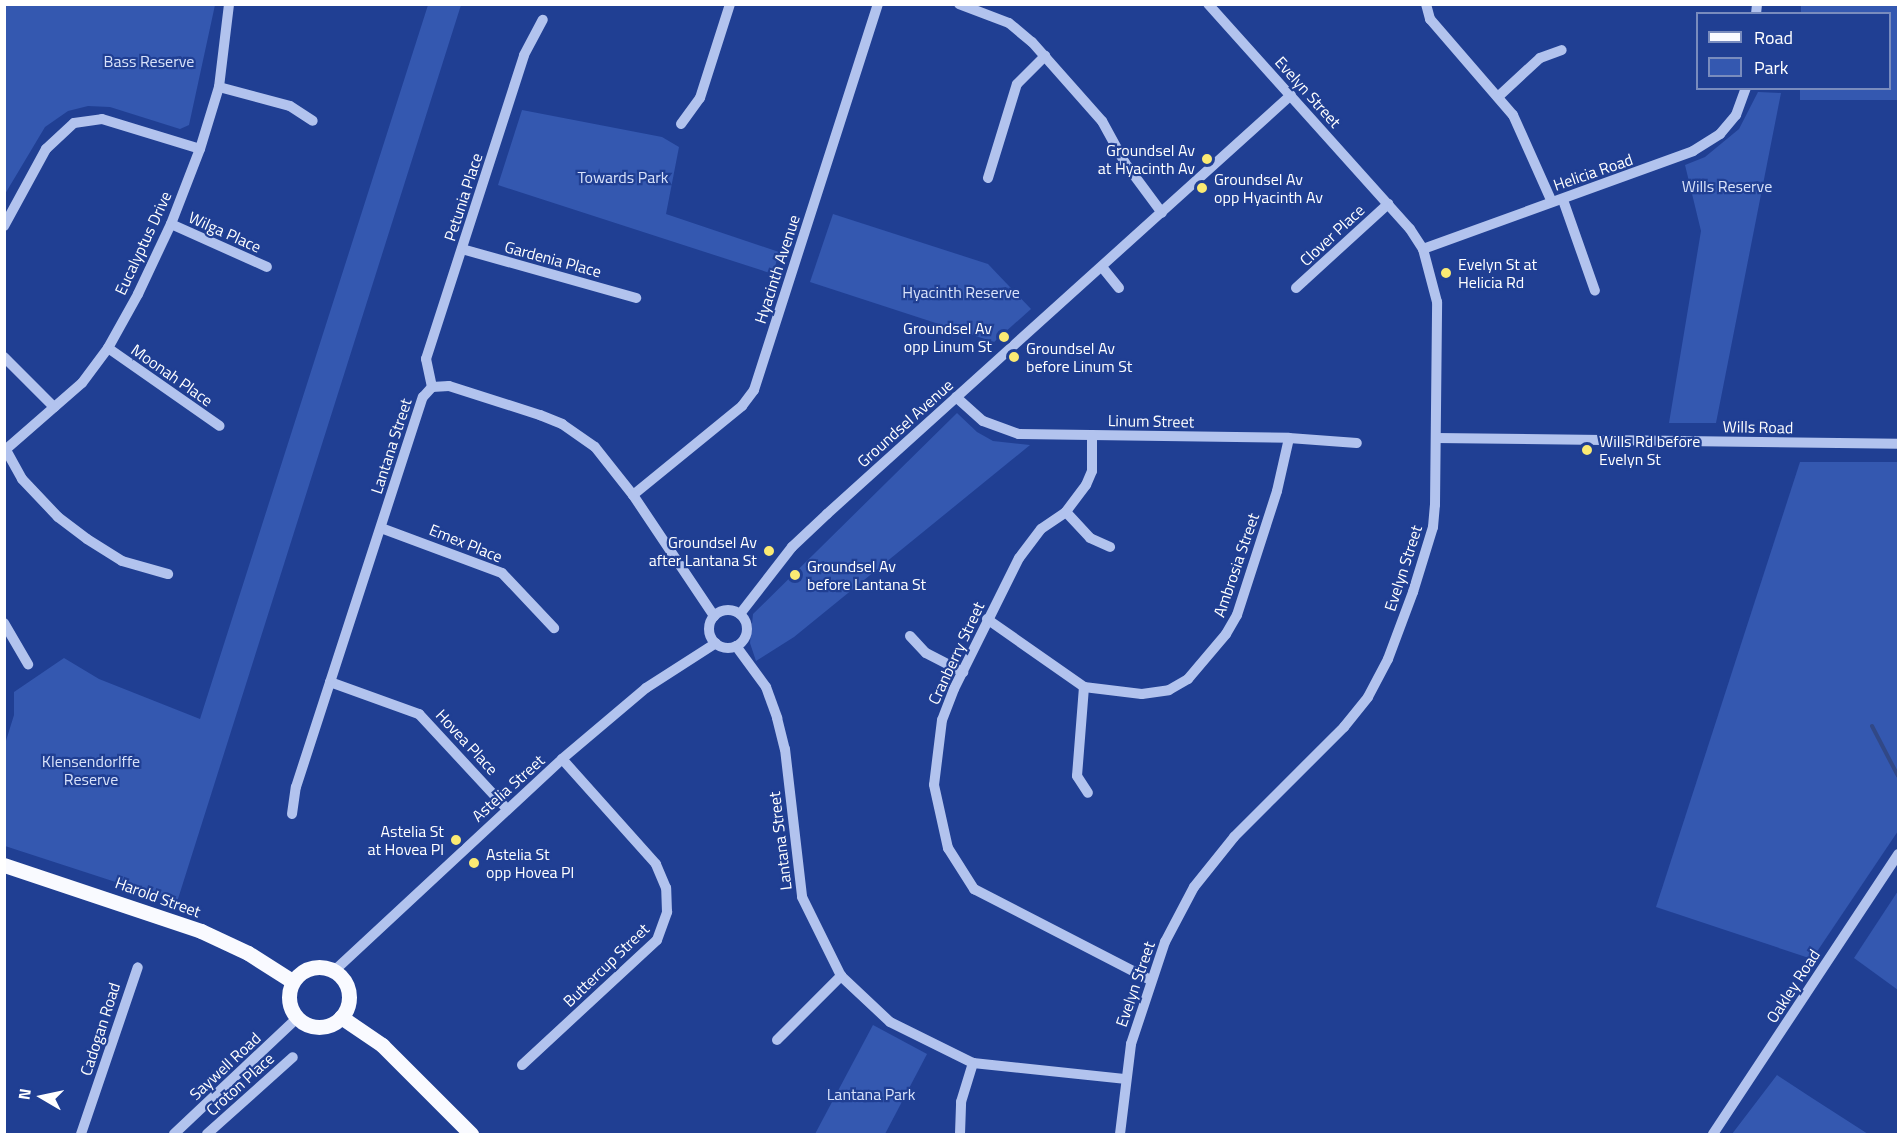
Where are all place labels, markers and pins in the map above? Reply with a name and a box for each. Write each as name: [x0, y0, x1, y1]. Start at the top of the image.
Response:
place label: Groundsel Av at Hyacinth Av: [1098, 140, 1195, 178]
marker: Groundsel Av at Hyacinth Av: [1200, 152, 1214, 166]
place label: Groundsel Av opp Hyacinth Av: [1214, 169, 1323, 207]
marker: Groundsel Av opp Hyacinth Av: [1195, 181, 1209, 195]
place label: Evelyn St at Helicia Rd: [1458, 254, 1537, 292]
marker: Evelyn St at Helicia Rd: [1439, 266, 1453, 280]
place label: Groundsel Av opp Linum St: [903, 318, 992, 356]
marker: Groundsel Av opp Linum St: [997, 330, 1011, 344]
place label: Groundsel Av before Linum St: [1026, 338, 1132, 376]
marker: Groundsel Av before Linum St: [1007, 350, 1021, 364]
place label: Wills Rd before Evelyn St: [1599, 431, 1700, 469]
marker: Wills Rd before Evelyn St: [1580, 443, 1594, 457]
place label: Groundsel Av after Lantana St: [649, 532, 757, 570]
marker: Groundsel Av after Lantana St: [762, 544, 776, 558]
place label: Groundsel Av before Lantana St: [807, 556, 926, 594]
marker: Groundsel Av before Lantana St: [788, 568, 802, 582]
place label: Astelia St at Hovea Pl: [367, 821, 444, 859]
marker: Astelia St at Hovea Pl: [449, 833, 463, 847]
place label: Astelia St opp Hovea Pl: [486, 844, 574, 882]
marker: Astelia St opp Hovea Pl: [467, 856, 481, 870]

